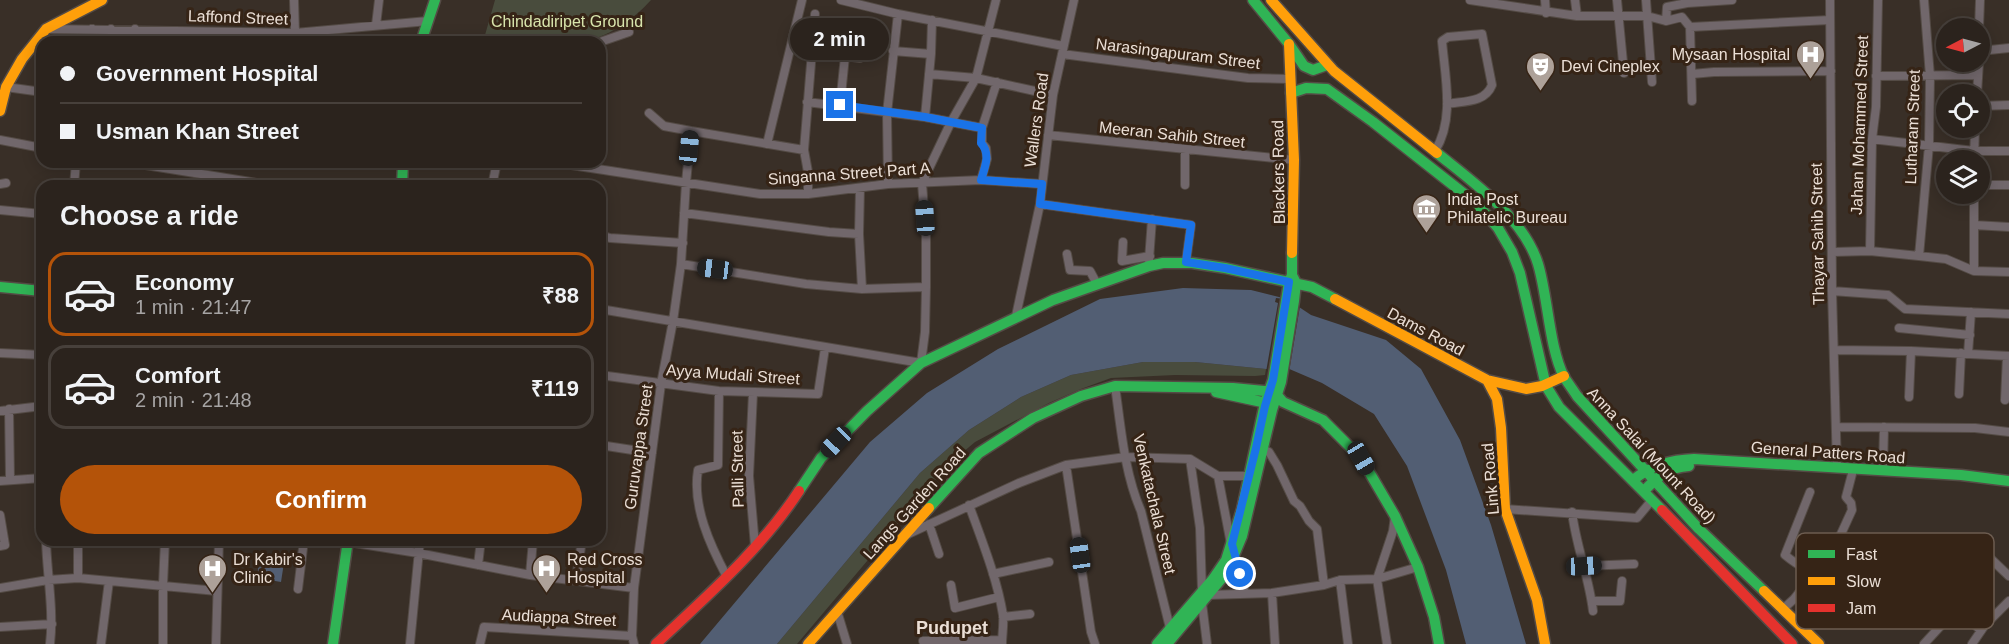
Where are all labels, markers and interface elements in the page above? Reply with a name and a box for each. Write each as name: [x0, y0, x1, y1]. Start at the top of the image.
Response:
street label: Laffond Street: [188, 7, 289, 28]
park label: Chindadiripet Ground: [491, 13, 643, 30]
callout: 2 min: [790, 18, 890, 60]
north arrow: [1936, 18, 1990, 72]
map controls: [1936, 18, 1990, 204]
text: 2 min: [813, 28, 866, 50]
street label: Jahan Mohammed Street: [1848, 34, 1871, 215]
street label: Narasingapuram Street: [1095, 35, 1262, 72]
hospital icon: Mysaan Hospital: [1795, 38, 1827, 80]
place label: Mysaan Hospital: [1672, 46, 1790, 63]
theatre icon: Devi Cineplex: [1524, 50, 1556, 92]
place label: Devi Cineplex: [1561, 58, 1660, 75]
text: Government Hospital: [96, 61, 318, 86]
street label: Lutharam Street: [1902, 69, 1923, 185]
street label: Wallers Road: [1021, 72, 1052, 169]
button: locate: [1936, 84, 1990, 138]
route end: [826, 91, 853, 118]
street label: Meeran Sahib Street: [1098, 118, 1246, 151]
text: Usman Khan Street: [96, 119, 299, 144]
street label: Blackers Road: [1269, 120, 1288, 224]
car: [678, 129, 700, 167]
button: layers: [1936, 150, 1990, 204]
street label: Singanna Street Part A: [767, 159, 931, 188]
street label: Thayar Sahib Street: [1808, 162, 1827, 305]
place label: India Post Philatelic Bureau: [1447, 191, 1567, 226]
museum icon: India Post Philatelic Bureau: [1410, 192, 1442, 234]
car: [915, 199, 935, 237]
text: Choose a ride: [60, 201, 239, 231]
car: [696, 258, 734, 280]
icon: car: [63, 267, 117, 321]
text: Economy: [135, 270, 234, 295]
text: ₹88: [542, 283, 579, 308]
text: 1 min · 21:47: [135, 296, 252, 318]
street label: Dams Road: [1384, 304, 1467, 359]
icon: car: [63, 360, 117, 414]
street label: Ayya Mudali Street: [666, 361, 801, 388]
text: Comfort: [135, 363, 221, 388]
text: ₹119: [531, 376, 579, 401]
street label: Guruvappa Street: [621, 383, 656, 511]
street label: Anna Salai (Mount Road): [1584, 384, 1719, 527]
text: 2 min · 21:48: [135, 389, 252, 411]
car: [817, 423, 855, 461]
street label: Palli Street: [728, 430, 747, 508]
street label: Venkatachala Street: [1130, 432, 1179, 576]
car: [1344, 438, 1378, 478]
street label: General Patters Road: [1750, 439, 1906, 466]
street label: Link Road: [1479, 442, 1502, 516]
street label: Langs Garden Road: [860, 444, 969, 563]
button: Confirm: [60, 465, 582, 534]
legend: [1796, 533, 1994, 629]
car: [1069, 536, 1091, 574]
text: Fast: [1846, 546, 1878, 563]
place label: Dr Kabir's Clinic: [233, 551, 303, 586]
place label: Red Cross Hospital: [567, 551, 643, 586]
hospital icon: Dr Kabir's Clinic: [196, 552, 228, 594]
hospital icon: Red Cross Hospital: [530, 552, 562, 594]
car: [1566, 556, 1602, 576]
route start: [1226, 560, 1253, 587]
text: Slow: [1846, 573, 1881, 590]
text: Jam: [1846, 600, 1876, 617]
street label: Audiappa Street: [501, 606, 617, 629]
district label: Pudupet: [916, 618, 988, 638]

